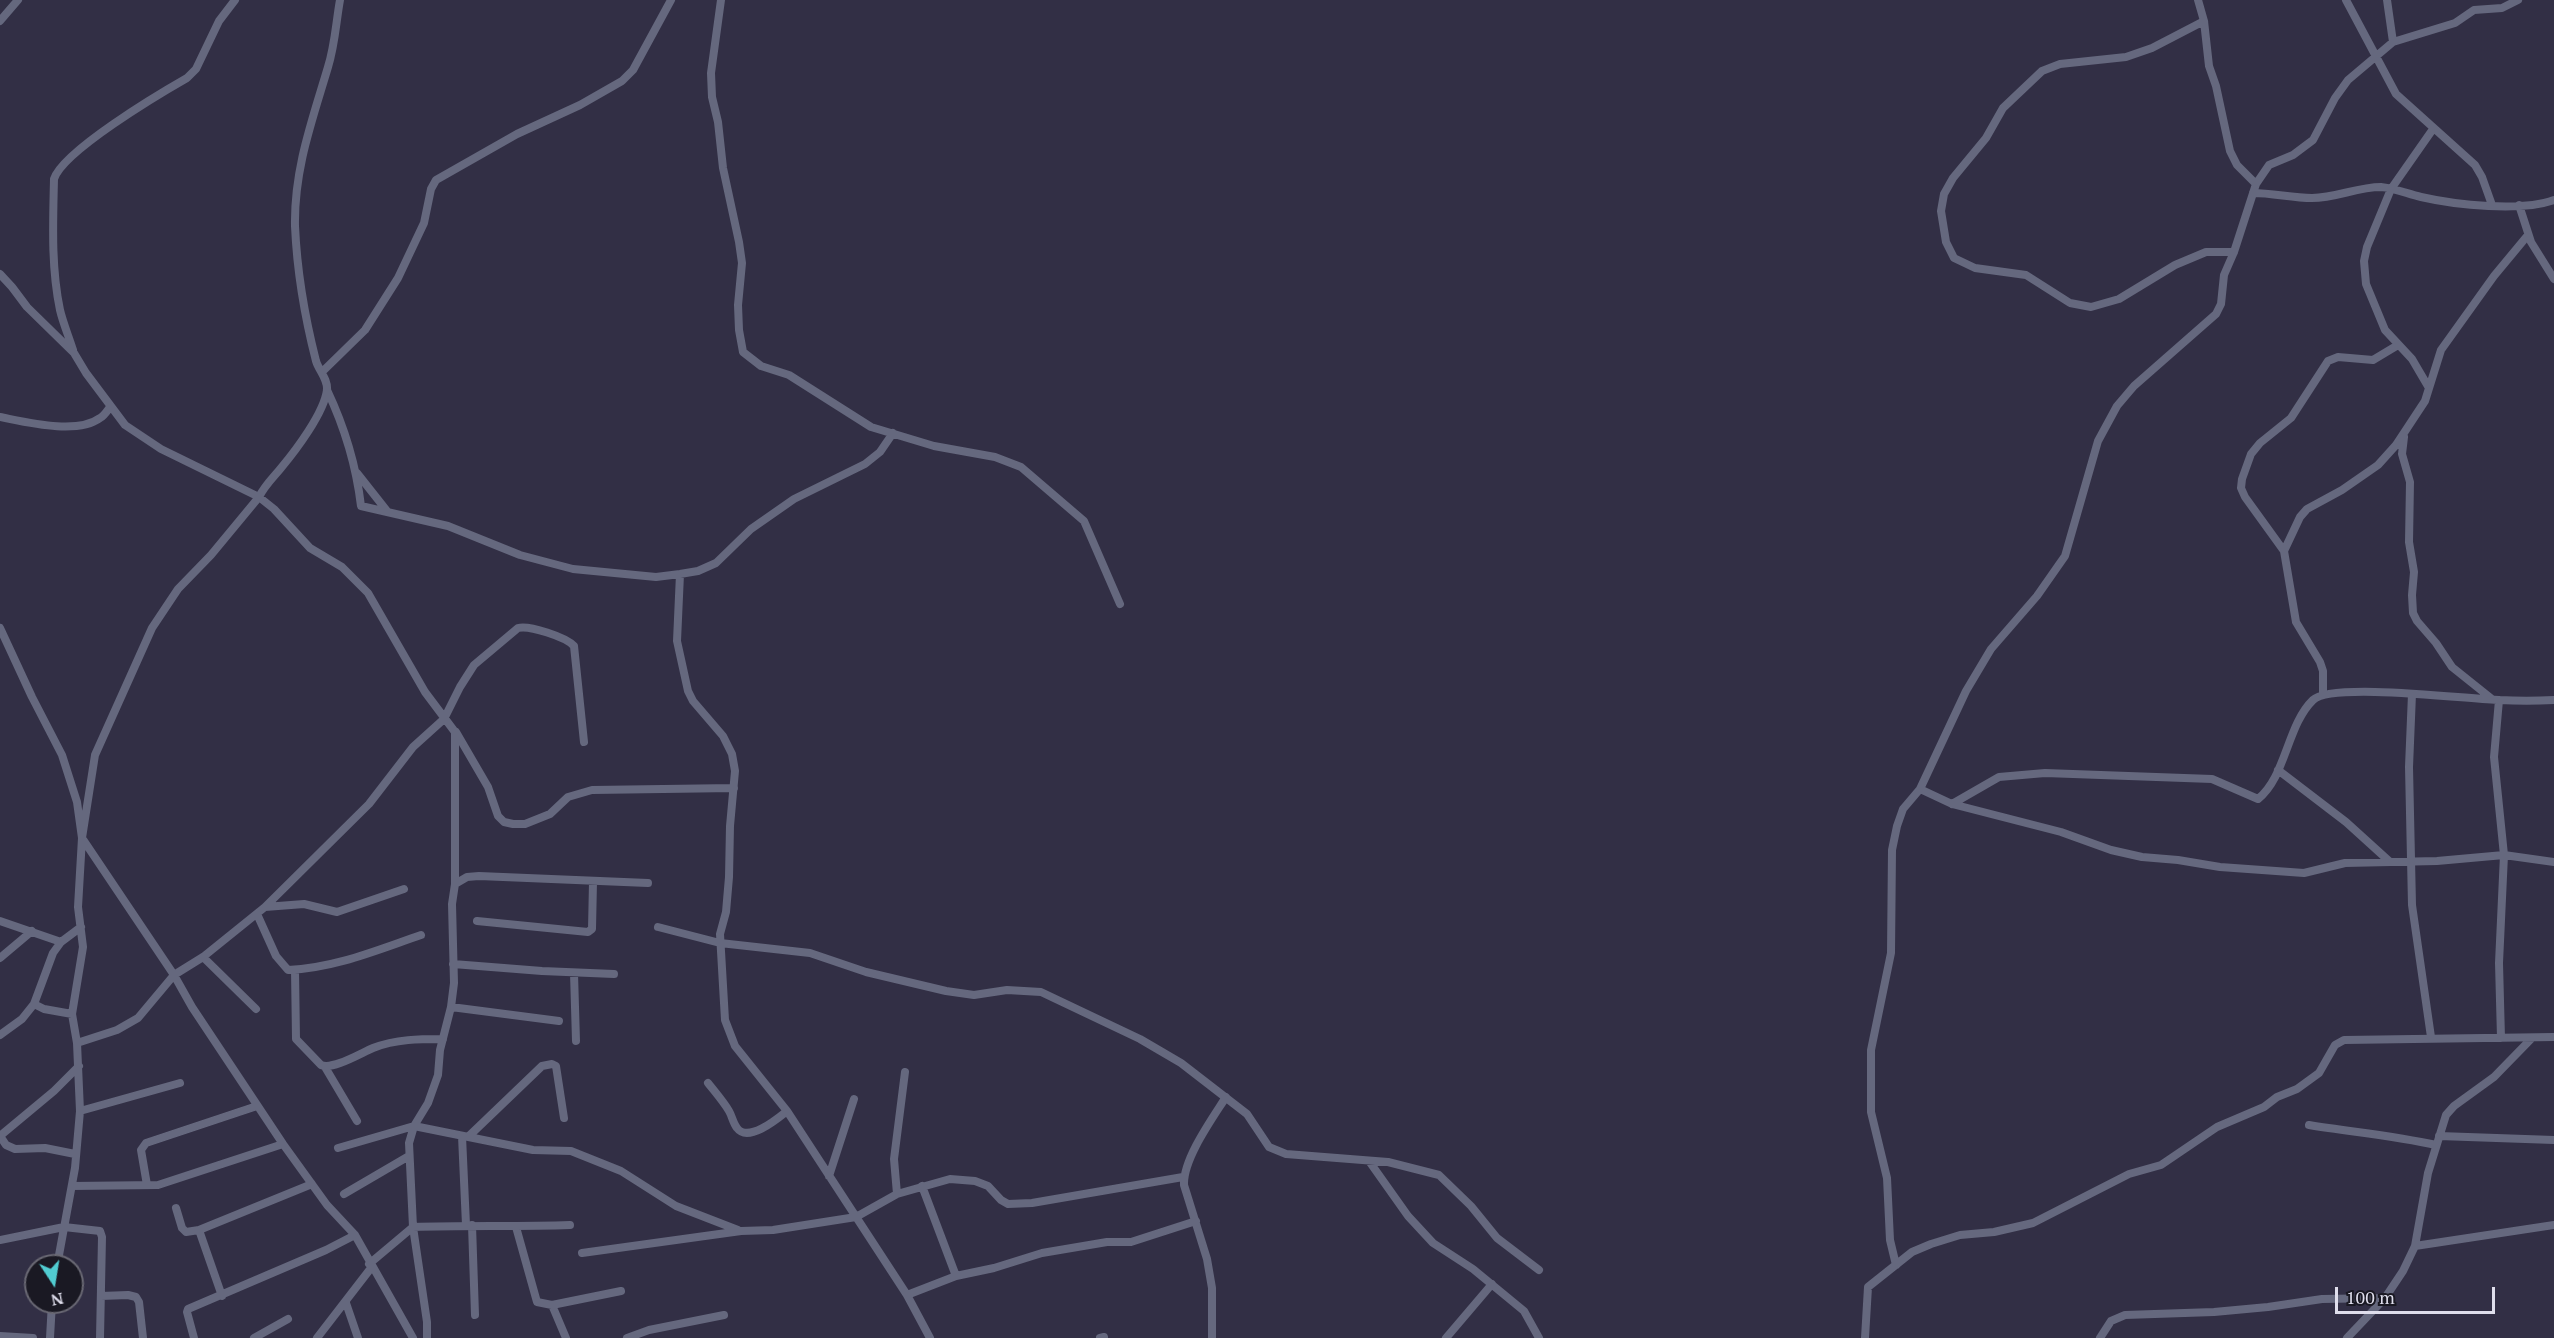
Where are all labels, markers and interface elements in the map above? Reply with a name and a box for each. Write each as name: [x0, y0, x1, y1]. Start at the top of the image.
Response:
north arrow: [24, 1254, 84, 1314]
scale bar: [2338, 1275, 2498, 1313]
text: 100 m: [2346, 1285, 2395, 1309]
text: N: [49, 1288, 66, 1312]

